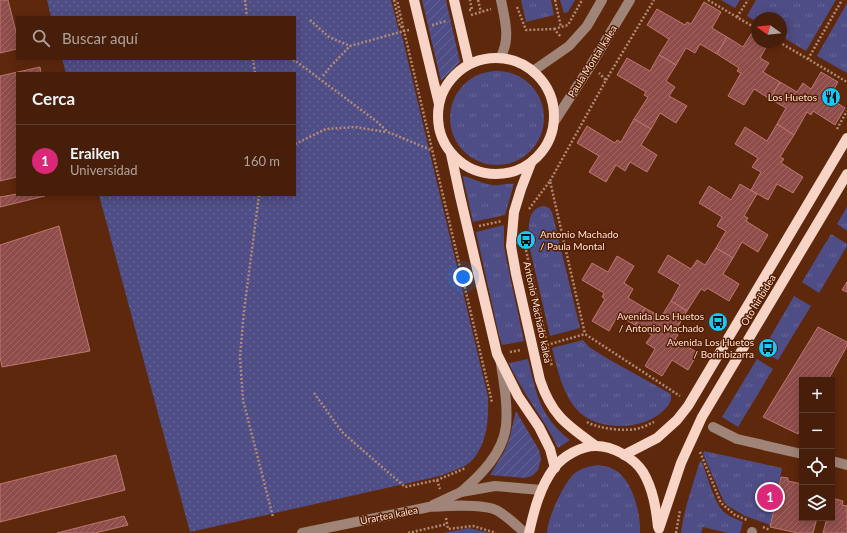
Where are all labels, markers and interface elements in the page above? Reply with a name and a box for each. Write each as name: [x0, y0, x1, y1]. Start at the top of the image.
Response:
north arrow: [751, 12, 787, 48]
search box: [16, 16, 296, 60]
street label: Paula Montal kalea: [565, 23, 619, 99]
icon: search: [30, 27, 52, 49]
text: Buscar aquí: [62, 29, 138, 47]
restaurant icon: Los Huetos: [820, 86, 842, 108]
text: Cerca: [32, 88, 75, 109]
place label: Los Huetos: [768, 91, 817, 103]
text: Eraiken: [70, 144, 119, 162]
text: 1: [41, 153, 49, 169]
text: 160 m: [243, 153, 280, 169]
text: Universidad: [70, 162, 138, 178]
place label: Antonio Machado / Paula Montal: [540, 228, 619, 252]
bus stop icon: Antonio Machado / Paula Montal: [515, 229, 537, 251]
street label: Antonio Machado kalea: [521, 260, 555, 364]
your location: [453, 267, 473, 287]
street label: Oto hiribidea: [738, 272, 778, 328]
place label: Avenida Los Huetos / Antonio Machado: [617, 310, 704, 334]
bus stop icon: Avenida Los Huetos / Antonio Machado: [707, 311, 729, 333]
place label: Avenida Los Huetos / Borinbizarra: [667, 336, 754, 360]
bus stop icon: Avenida Los Huetos / Borinbizarra: [757, 337, 779, 359]
map controls: [799, 377, 835, 521]
button: +: [799, 377, 835, 413]
button: −: [799, 413, 835, 449]
button: locate: [799, 449, 835, 485]
pin: 1: [757, 482, 783, 512]
button: layers: [799, 485, 835, 521]
street label: Urartea kalea: [359, 504, 419, 526]

